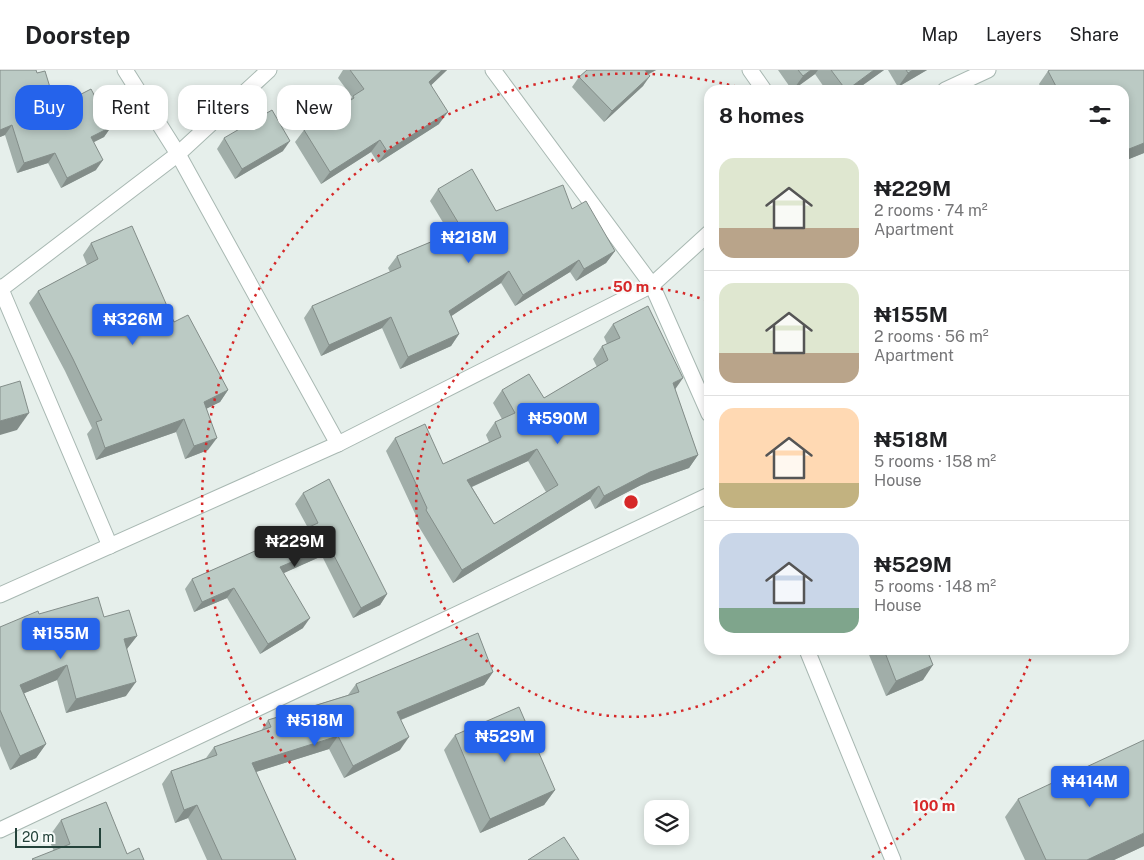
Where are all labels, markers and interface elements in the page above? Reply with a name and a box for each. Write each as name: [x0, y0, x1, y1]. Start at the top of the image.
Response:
text: Doorstep: [25, 21, 130, 49]
text: Map: [922, 24, 958, 45]
text: Layers: [986, 24, 1042, 45]
text: Share: [1070, 24, 1119, 45]
chip: Buy: [15, 85, 83, 130]
chip: Rent: [93, 85, 168, 130]
chip: Filters: [178, 85, 267, 130]
chip: New: [277, 85, 351, 130]
icon: filters: [1086, 101, 1114, 129]
text: 8 homes: [719, 103, 804, 128]
text: ₦229M: [874, 176, 951, 201]
icon: home: [759, 178, 819, 238]
text: 2 rooms · 74 m²: [874, 201, 988, 220]
text: Apartment: [874, 220, 954, 239]
pin: ₦218M: [434, 222, 504, 264]
text: ₦218M: [441, 228, 497, 247]
text: 50 m: [613, 278, 649, 295]
text: ₦155M: [874, 302, 948, 327]
icon: home: [759, 303, 819, 363]
pin: ₦326M: [98, 304, 168, 346]
text: ₦326M: [103, 310, 163, 329]
text: 2 rooms · 56 m²: [874, 327, 989, 346]
text: Apartment: [874, 346, 954, 365]
pin: ₦590M: [523, 402, 593, 445]
text: ₦590M: [528, 409, 588, 428]
text: ₦518M: [874, 427, 948, 452]
icon: home: [759, 428, 819, 488]
text: 5 rooms · 158 m²: [874, 452, 996, 471]
text: House: [874, 471, 922, 490]
centre of rings: [622, 493, 640, 511]
pin: ₦229M: [260, 526, 330, 568]
text: ₦229M: [266, 532, 324, 551]
text: ₦529M: [874, 552, 952, 577]
icon: home: [759, 553, 819, 613]
text: 5 rooms · 148 m²: [874, 577, 996, 596]
text: House: [874, 596, 922, 615]
pin: ₦155M: [26, 618, 96, 660]
text: ₦155M: [33, 624, 89, 643]
pin: ₦518M: [280, 704, 350, 747]
text: ₦518M: [287, 711, 343, 730]
pin: ₦529M: [470, 720, 540, 763]
text: ₦529M: [475, 727, 535, 746]
pin: ₦414M: [1055, 766, 1125, 808]
text: ₦414M: [1062, 772, 1118, 791]
text: 100 m: [913, 797, 955, 814]
map controls: [644, 800, 689, 845]
button: layers: [644, 800, 689, 845]
scale bar: [15, 825, 101, 848]
text: 20 m: [22, 829, 54, 845]

